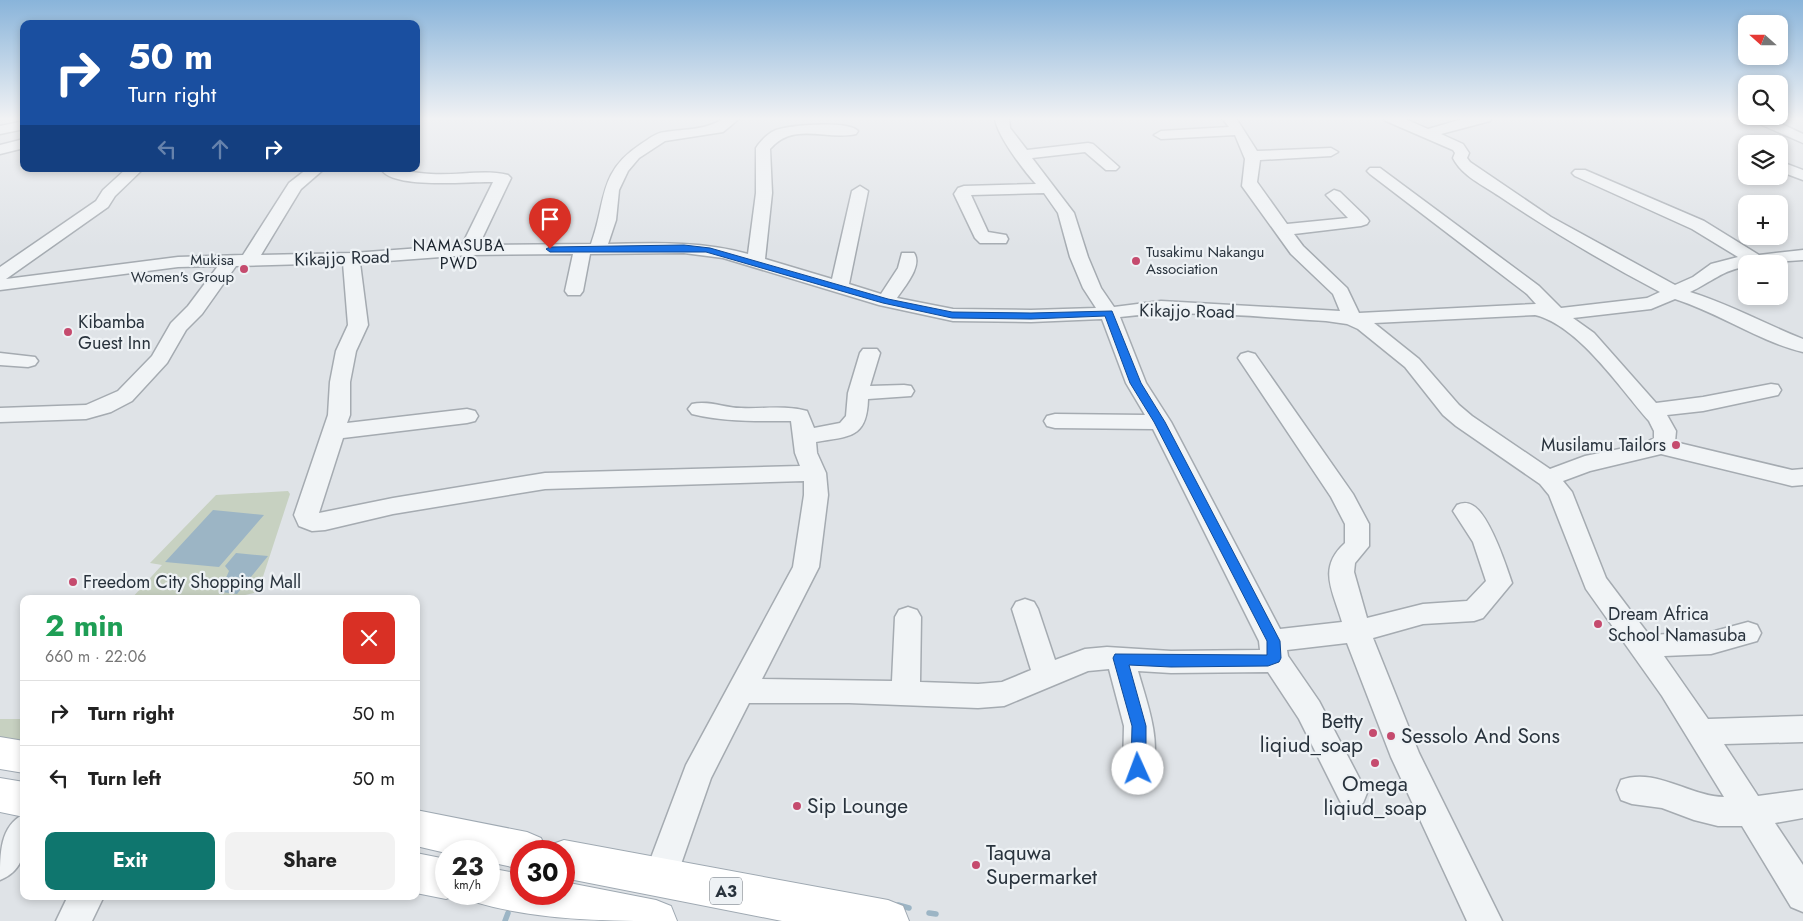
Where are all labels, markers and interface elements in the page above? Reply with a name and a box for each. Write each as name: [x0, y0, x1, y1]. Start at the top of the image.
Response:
north arrow: [1738, 15, 1788, 65]
map controls: [1738, 15, 1788, 305]
text: 50 m: [128, 32, 213, 82]
icon: right: [45, 40, 110, 105]
button: search: [1738, 75, 1788, 125]
text: Turn right: [128, 78, 216, 110]
icon: left: [153, 135, 181, 163]
icon: ahead: [206, 135, 234, 163]
icon: right: [259, 135, 287, 163]
button: layers: [1738, 135, 1788, 185]
button: +: [1738, 195, 1788, 245]
pin: [529, 198, 571, 249]
icon: arrive: [536, 205, 564, 233]
district label: NAMASUBA PWD: [413, 234, 505, 275]
place label: Tusakimu Nakangu Association: [1146, 241, 1264, 280]
street label: Kikajjo Road: [294, 243, 390, 273]
place label: Mukisa Women's Group: [131, 249, 234, 288]
marker: Tusakimu Nakangu Association: [1130, 255, 1142, 267]
button: −: [1738, 255, 1788, 305]
marker: Mukisa Women's Group: [238, 263, 250, 275]
street label: Kikajjo Road: [1139, 297, 1235, 325]
place label: Kibamba Guest Inn: [78, 309, 151, 356]
marker: Kibamba Guest Inn: [62, 326, 74, 338]
place label: Musilamu Tailors: [1541, 432, 1666, 458]
marker: Musilamu Tailors: [1670, 439, 1682, 451]
place label: Freedom City Shopping Mall: [83, 569, 301, 595]
marker: Freedom City Shopping Mall: [67, 576, 79, 588]
place label: Dream Africa School Namasuba: [1608, 601, 1746, 648]
text: 2 min: [45, 604, 124, 647]
button: close: [343, 612, 395, 664]
marker: Dream Africa School Namasuba: [1592, 618, 1604, 630]
text: 660 m · 22:06: [45, 645, 147, 668]
icon: right: [45, 699, 73, 727]
text: Turn right: [88, 700, 174, 727]
text: 50 m: [352, 700, 395, 727]
place label: Betty liqiud_soap: [1260, 706, 1364, 760]
place label: Sessolo And Sons: [1401, 721, 1560, 751]
marker: Betty liqiud_soap: [1367, 727, 1379, 739]
marker: Sessolo And Sons: [1385, 730, 1397, 742]
position arrow: [1111, 742, 1163, 794]
marker: Omega liqiud_soap: [1369, 757, 1381, 769]
icon: left: [45, 764, 73, 792]
text: Turn left: [88, 765, 161, 792]
text: 50 m: [352, 765, 395, 792]
place label: Omega liqiud_soap: [1323, 769, 1427, 823]
place label: Sip Lounge: [807, 791, 908, 821]
marker: Sip Lounge: [791, 800, 803, 812]
button: Exit: [45, 832, 215, 890]
button: Share: [225, 832, 395, 890]
place label: Taquwa Supermarket: [986, 838, 1097, 892]
speed limit sign: 30: [510, 840, 575, 905]
text: 23: [452, 848, 483, 884]
marker: Taquwa Supermarket: [970, 859, 982, 871]
text: km/h: [454, 876, 481, 894]
road number: A3: [710, 878, 742, 904]

